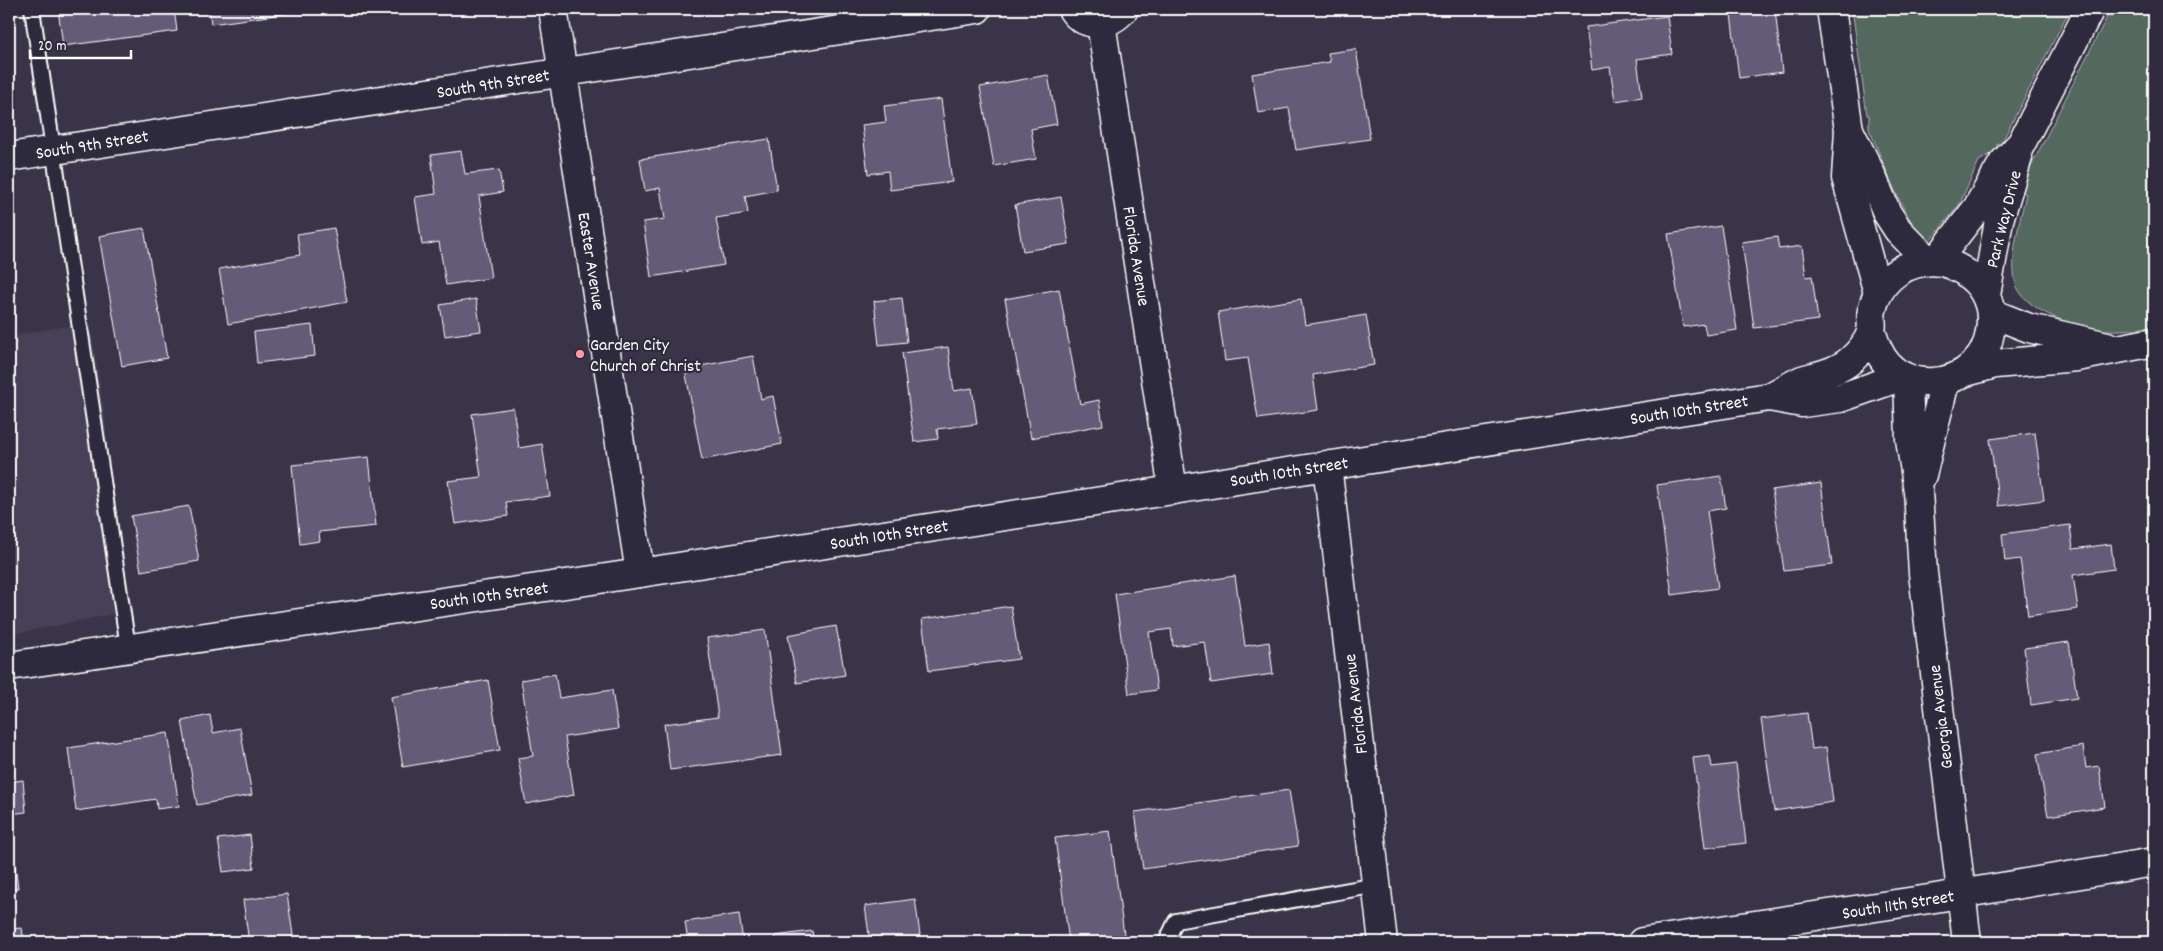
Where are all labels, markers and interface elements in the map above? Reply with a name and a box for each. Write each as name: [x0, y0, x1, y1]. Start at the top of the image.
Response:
scale bar: [30, 28, 131, 60]
text: 20 m: [38, 36, 66, 58]
street label: South 9th Street: [435, 64, 552, 107]
street label: South 9th Street: [34, 125, 151, 168]
street label: Park Way Drive: [1981, 168, 2030, 271]
street label: Florida Avenue: [1114, 205, 1155, 308]
street label: Easter Avenue: [569, 211, 610, 312]
place label: Garden City Church of Christ: [590, 334, 701, 380]
marker: Garden City Church of Christ: [574, 348, 586, 360]
street label: South 10th Street: [1629, 390, 1751, 433]
street label: South 10th Street: [1229, 452, 1351, 495]
street label: South 10th Street: [829, 515, 951, 558]
street label: South 10th Street: [429, 577, 550, 618]
street label: Florida Avenue: [1339, 652, 1376, 755]
street label: Georgia Avenue: [1924, 663, 1961, 770]
street label: South 11th Street: [1840, 885, 1957, 928]

